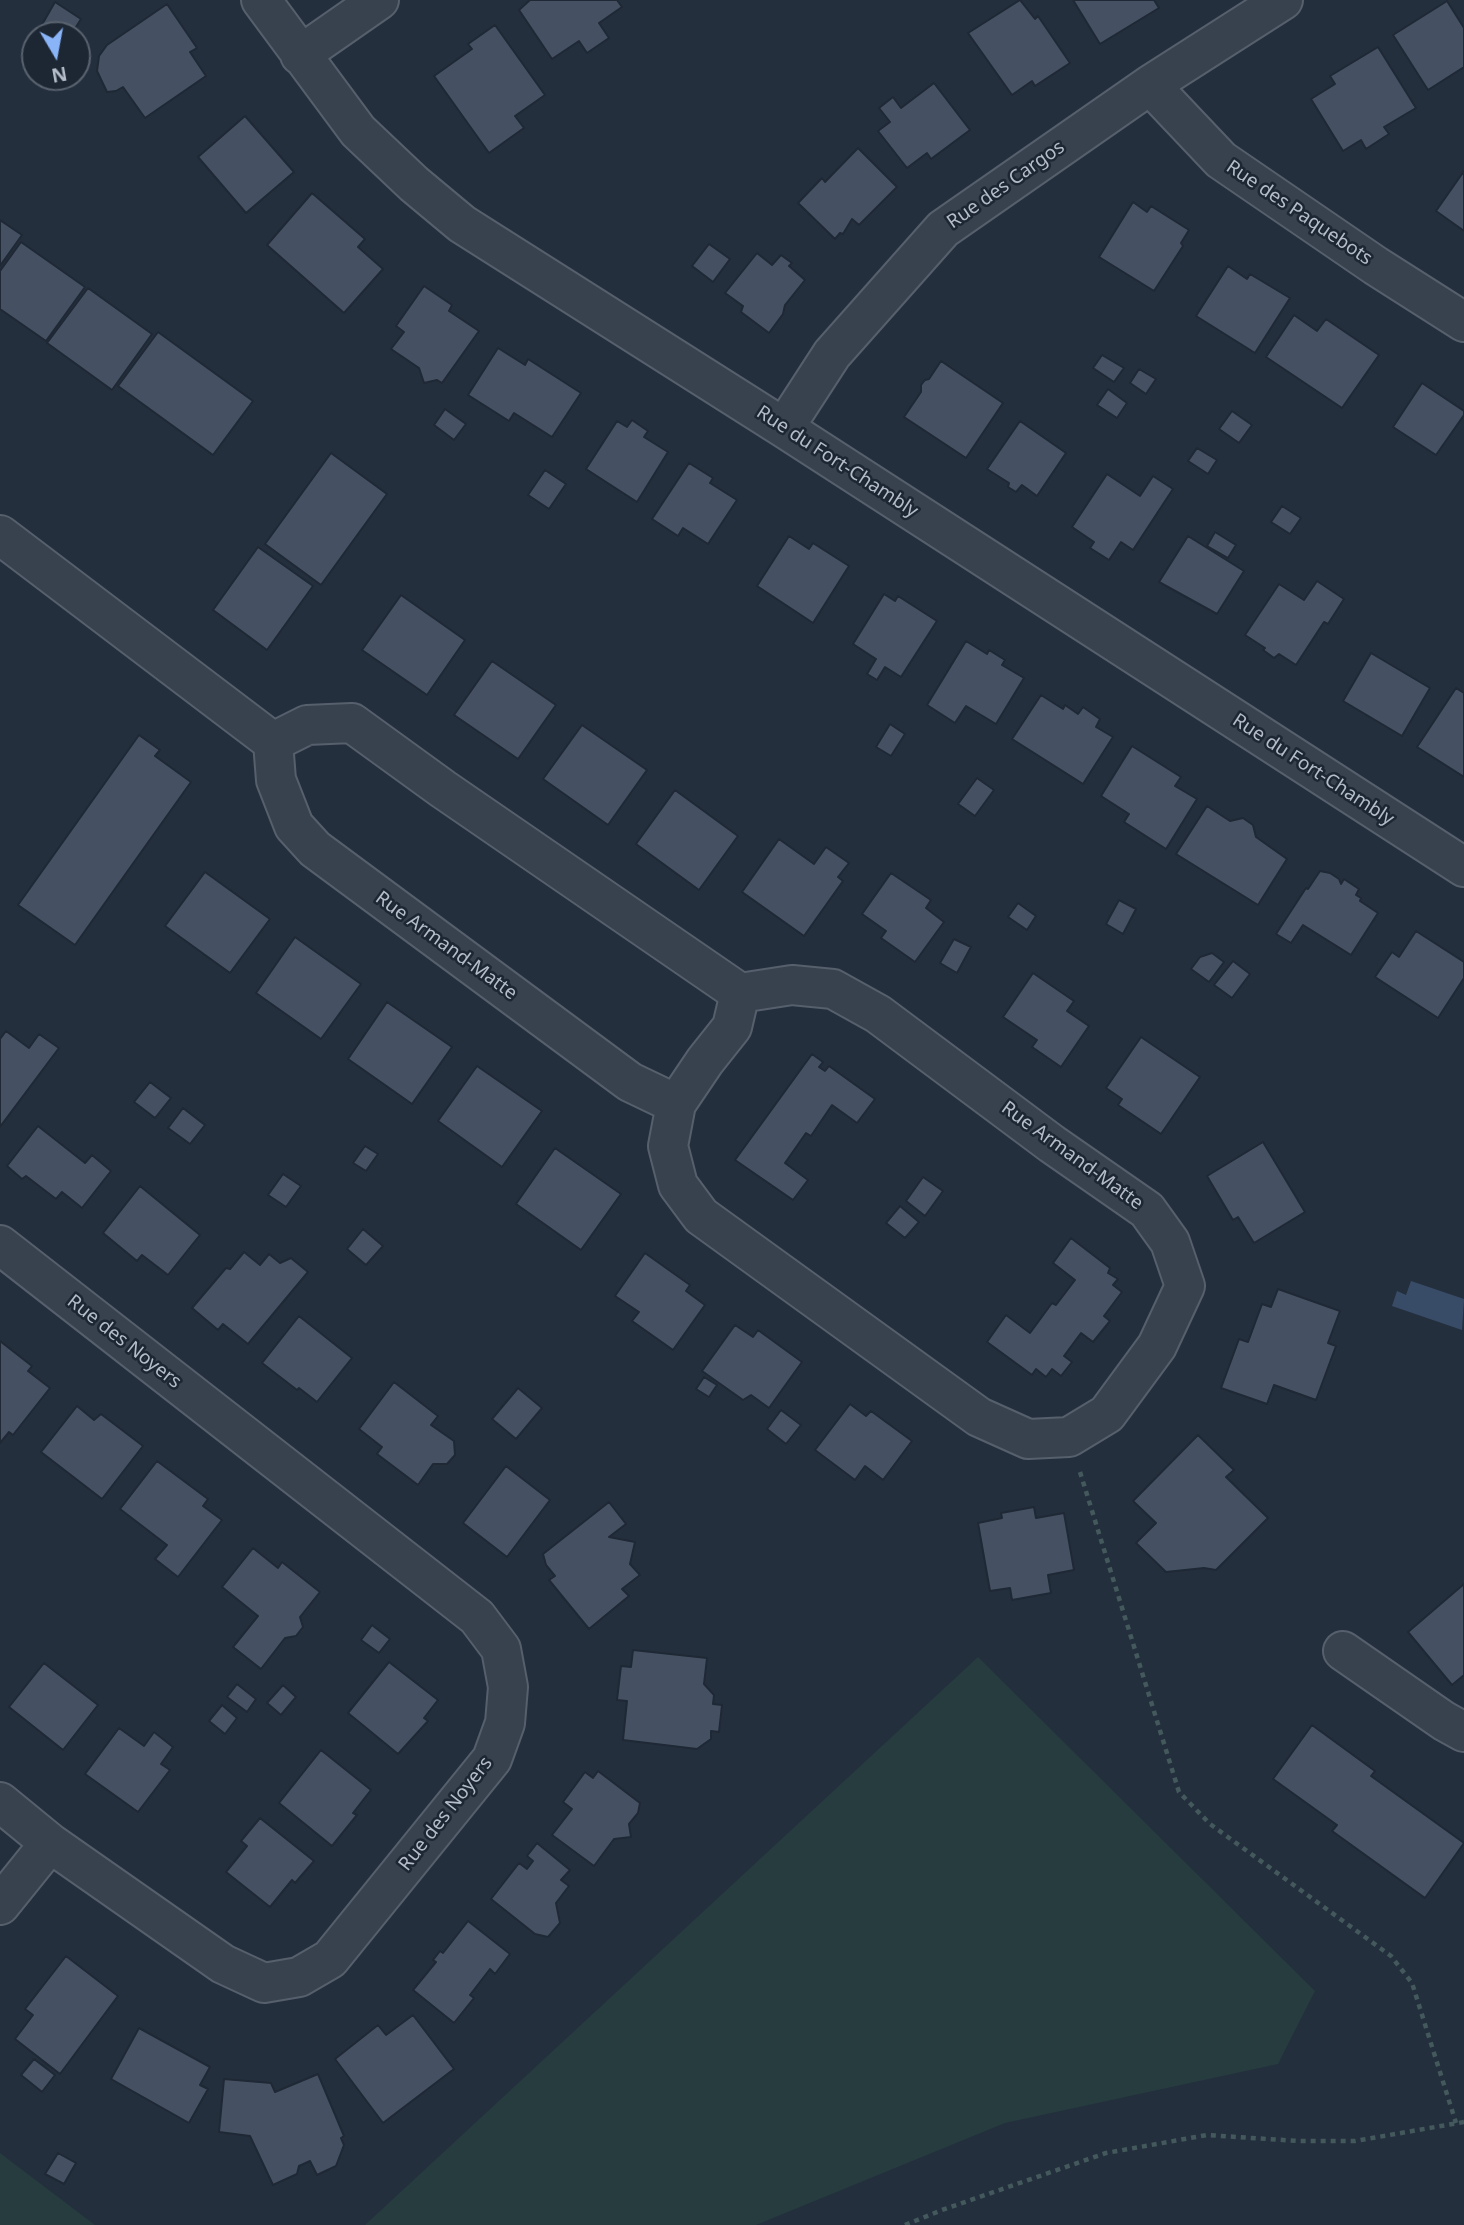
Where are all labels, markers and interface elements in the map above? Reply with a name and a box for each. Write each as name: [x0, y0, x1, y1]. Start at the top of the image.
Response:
north arrow: [21, 21, 91, 91]
text: N: [49, 61, 69, 89]
street label: Rue des Cargos: [943, 136, 1069, 234]
street label: Rue des Paquebots: [1222, 156, 1376, 270]
street label: Rue du Fort-Chambly: [752, 401, 922, 523]
street label: Rue du Fort-Chambly: [1228, 709, 1398, 831]
street label: Rue Armand-Matte: [371, 887, 521, 1005]
street label: Rue Armand-Matte: [997, 1097, 1147, 1215]
street label: Rue des Noyers: [62, 1290, 186, 1394]
street label: Rue des Noyers: [394, 1752, 498, 1876]

